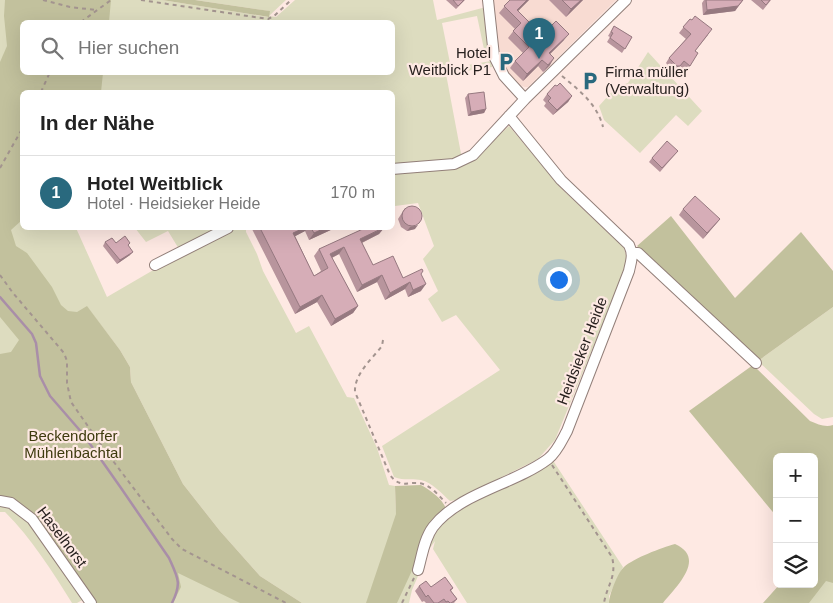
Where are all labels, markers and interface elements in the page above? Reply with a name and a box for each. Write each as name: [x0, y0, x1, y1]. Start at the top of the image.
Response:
pin: 1: [523, 18, 555, 59]
search box: [20, 20, 395, 75]
icon: search: [38, 34, 66, 62]
text: Hier suchen: [78, 37, 179, 58]
place label: Hotel Weitblick P1: [409, 44, 491, 78]
parking icon: Hotel Weitblick P1: [495, 51, 517, 73]
place label: Firma müller (Verwaltung): [605, 63, 689, 97]
parking icon: Firma müller (Verwaltung): [579, 70, 601, 92]
text: In der Nähe: [40, 111, 154, 134]
text: Hotel Weitblick: [87, 173, 223, 194]
text: 1: [52, 184, 60, 201]
text: 170 m: [331, 184, 375, 201]
text: Hotel · Heidsieker Heide: [87, 195, 260, 212]
your location: [546, 267, 572, 293]
street label: Heidsieker Heide: [553, 294, 610, 407]
park label: Beckendorfer Mühlenbachtal: [24, 427, 122, 461]
map controls: [773, 453, 818, 588]
button: +: [773, 453, 818, 498]
button: −: [773, 498, 818, 543]
street label: Haselhorst: [34, 503, 91, 571]
button: layers: [773, 543, 818, 588]

